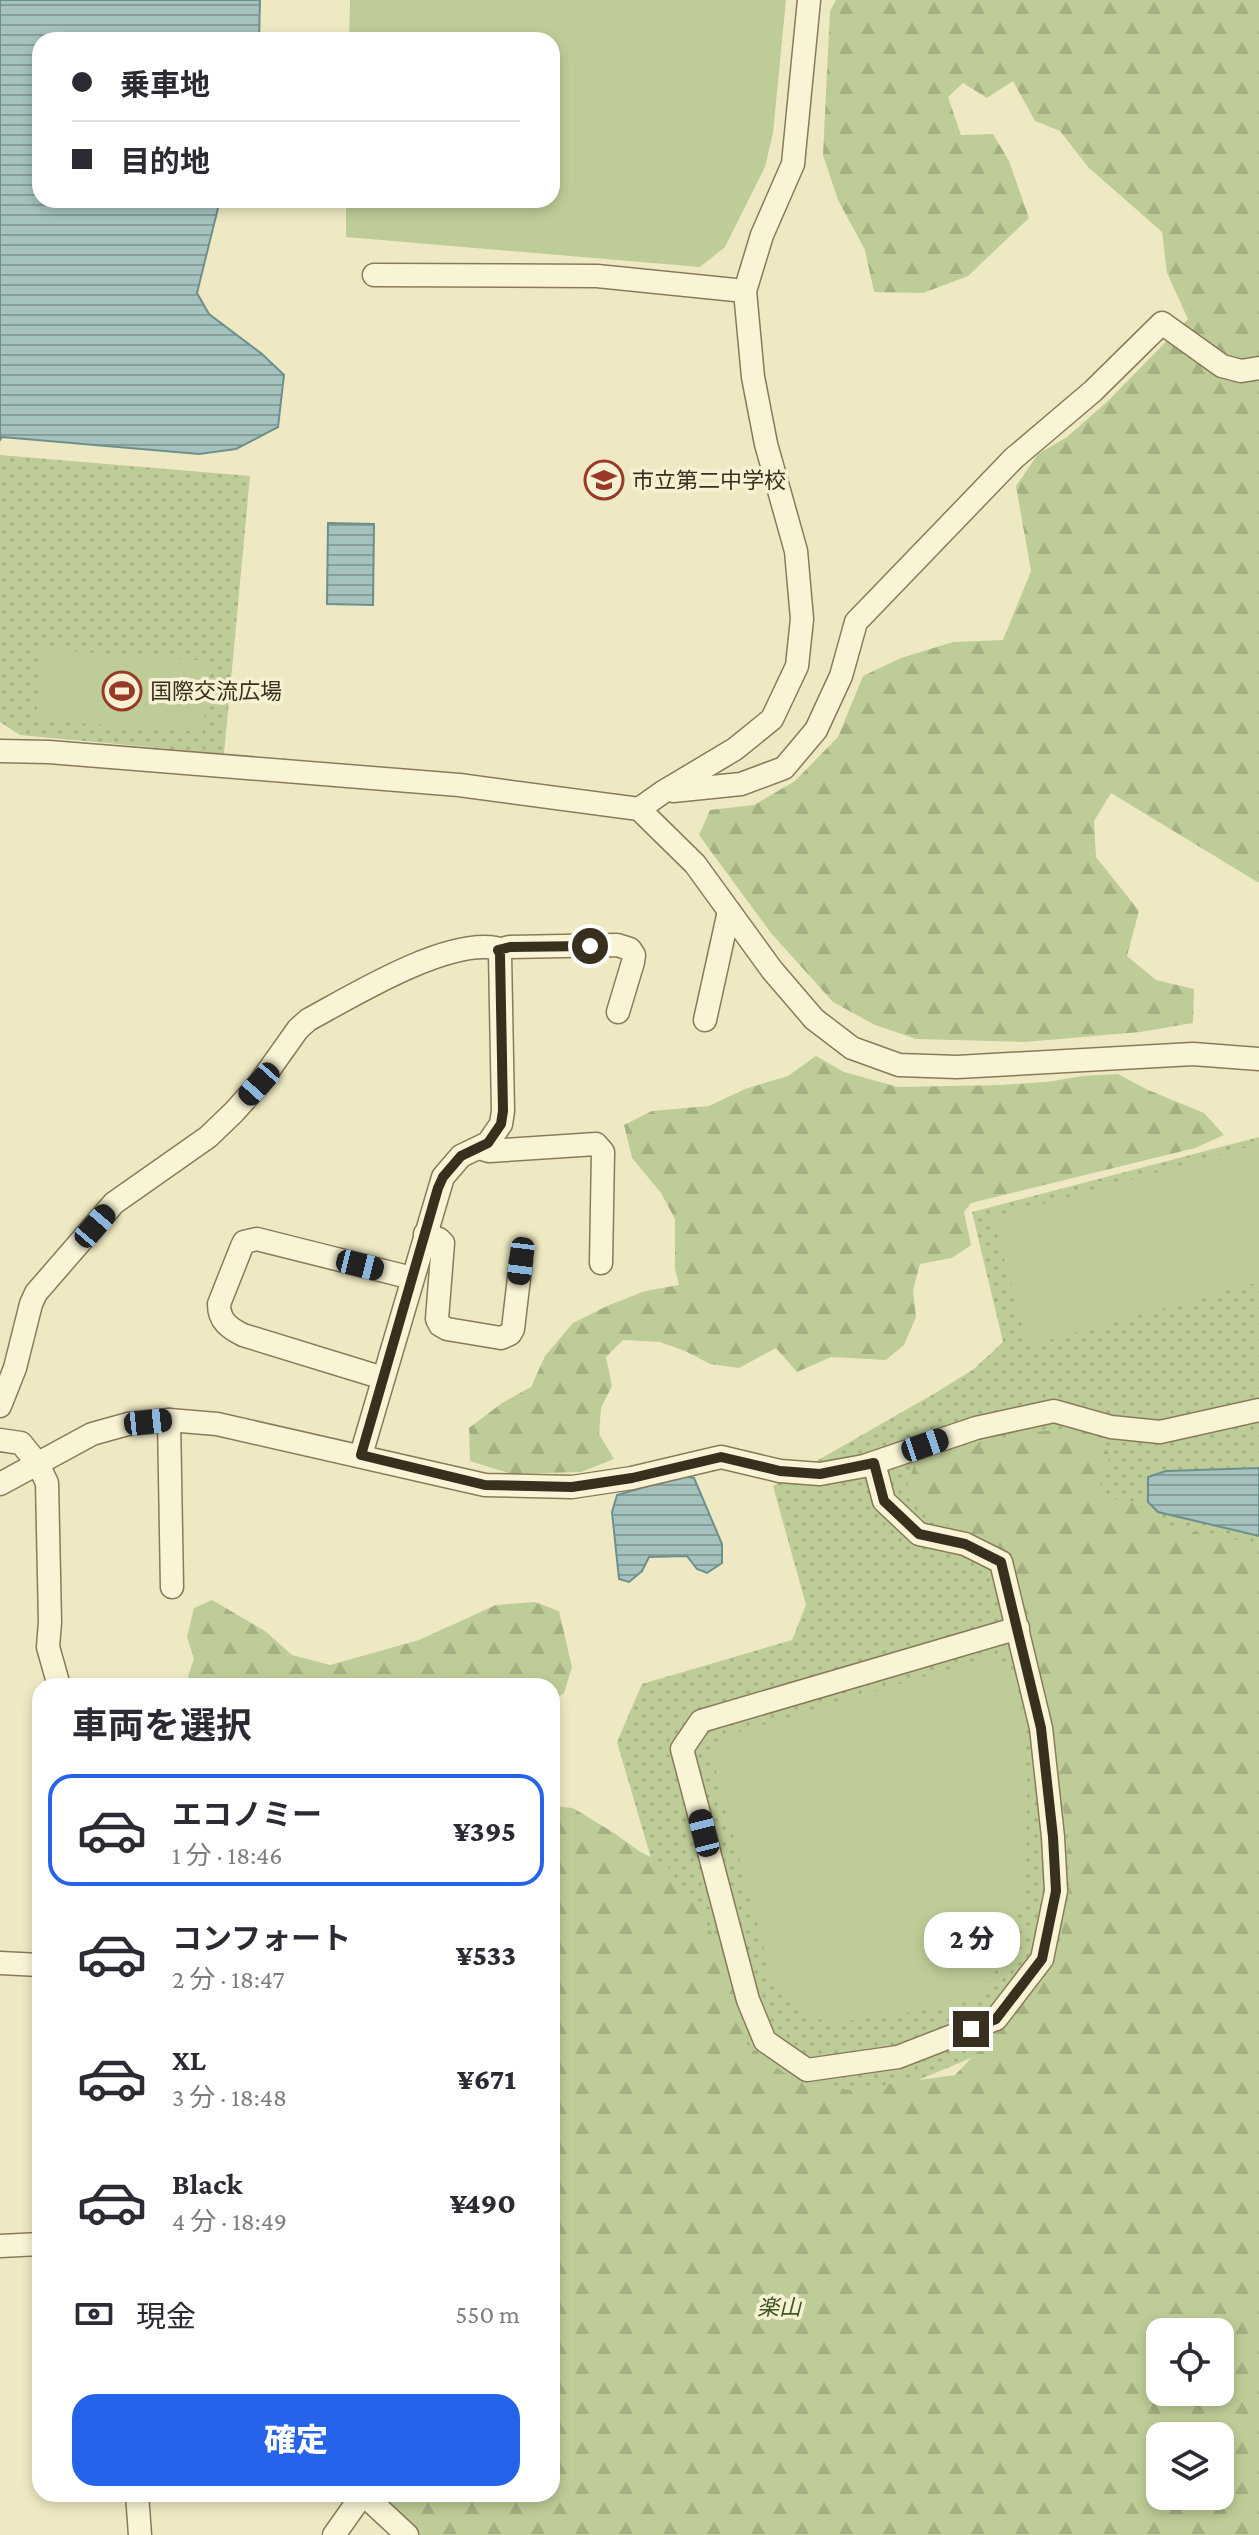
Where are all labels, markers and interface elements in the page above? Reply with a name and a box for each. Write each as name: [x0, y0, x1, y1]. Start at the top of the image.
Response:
text: 乗車地: [120, 68, 210, 101]
text: 目的地: [120, 145, 210, 178]
school or university icon: 市立第二中学校: [583, 459, 625, 501]
place label: 市立第二中学校: [632, 468, 786, 493]
sports icon: 国際交流広場: [101, 670, 143, 712]
place label: 国際交流広場: [150, 679, 282, 704]
route start: [572, 928, 608, 964]
car: [234, 1058, 284, 1110]
car: [70, 1200, 120, 1252]
car: [506, 1236, 536, 1286]
car: [334, 1248, 386, 1282]
car: [123, 1408, 173, 1436]
car: [898, 1426, 952, 1464]
text: 車両を選択: [72, 1706, 252, 1746]
icon: car: [76, 1794, 148, 1866]
text: エコノミー: [172, 1798, 322, 1831]
car: [687, 1807, 721, 1859]
text: ¥395: [453, 1814, 516, 1847]
text: 1 分 · 18:46: [172, 1841, 283, 1870]
callout: 2 分: [923, 1913, 1019, 1969]
icon: car: [76, 1918, 148, 1990]
text: コンフォート: [172, 1922, 351, 1955]
text: 2 分: [950, 1925, 994, 1954]
text: ¥533: [456, 1938, 516, 1971]
text: 2 分 · 18:47: [172, 1965, 284, 1994]
route end: [953, 2011, 989, 2047]
icon: car: [76, 2042, 148, 2114]
text: XL: [172, 2043, 206, 2076]
text: ¥671: [457, 2062, 516, 2095]
text: 3 分 · 18:48: [172, 2083, 287, 2112]
icon: car: [76, 2166, 148, 2238]
text: Black: [172, 2167, 243, 2200]
text: ¥490: [450, 2186, 516, 2219]
text: 4 分 · 18:49: [172, 2207, 287, 2236]
icon: cash: [72, 2292, 116, 2336]
park label: 楽山: [757, 2295, 803, 2320]
text: 現金: [136, 2300, 196, 2333]
text: 550 m: [455, 2300, 520, 2329]
map controls: [1146, 2318, 1234, 2510]
button: locate: [1146, 2318, 1234, 2406]
button: 確定: [72, 2394, 520, 2486]
button: layers: [1146, 2422, 1234, 2510]

